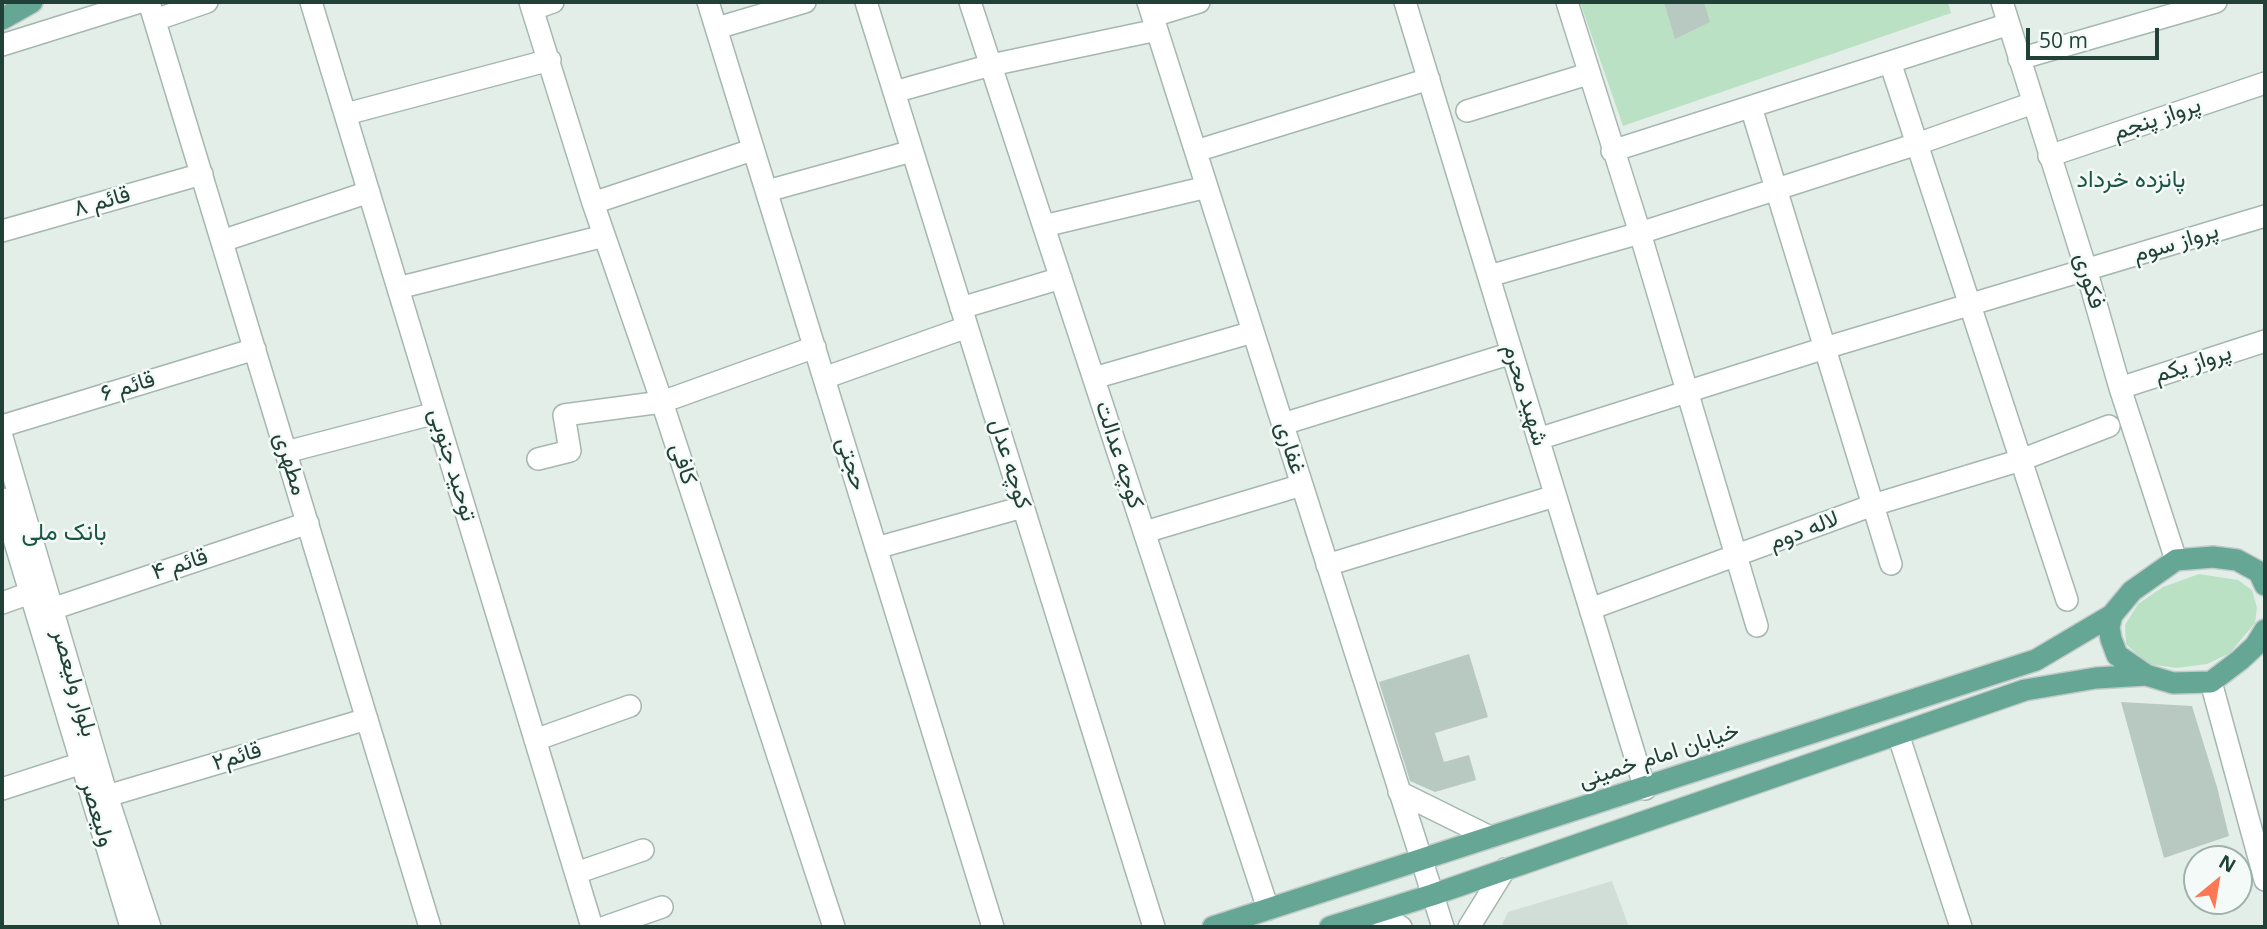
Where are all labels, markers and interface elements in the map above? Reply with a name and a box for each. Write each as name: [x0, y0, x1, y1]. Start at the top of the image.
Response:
scale bar: [2029, 14, 2162, 58]
text: 50 m: [2039, 26, 2088, 54]
street label: پرواز پنجم: [2109, 91, 2205, 147]
district label: پانزده خرداد: [2077, 166, 2185, 194]
street label: قائم ۸: [70, 181, 134, 223]
street label: پرواز سوم: [2130, 217, 2222, 269]
street label: فکوری: [2068, 250, 2110, 312]
street label: پرواز یکم: [2151, 339, 2235, 389]
street label: شهید محرم: [1496, 341, 1554, 449]
street label: قائم ۶: [98, 366, 158, 408]
street label: کوچه عدالت: [1089, 398, 1149, 512]
street label: توحید جنوبی: [422, 405, 482, 525]
street label: کوچه عدل: [983, 416, 1037, 512]
street label: غفاری: [1269, 418, 1311, 478]
street label: مطهری: [267, 429, 313, 499]
street label: حجتی: [830, 434, 872, 494]
street label: کافی: [663, 440, 703, 488]
street label: لاله دوم: [1765, 505, 1843, 557]
district label: بانک ملی: [21, 519, 107, 547]
street label: قائم ۴: [148, 543, 212, 587]
street label: بلوار ولیعصر: [46, 626, 102, 740]
street label: خیابان امام خمینی: [1575, 717, 1743, 795]
street label: قائم۲: [209, 736, 265, 778]
street label: ولیعصر: [74, 778, 120, 850]
north arrow: [2183, 845, 2253, 915]
text: N: [2214, 848, 2241, 879]

